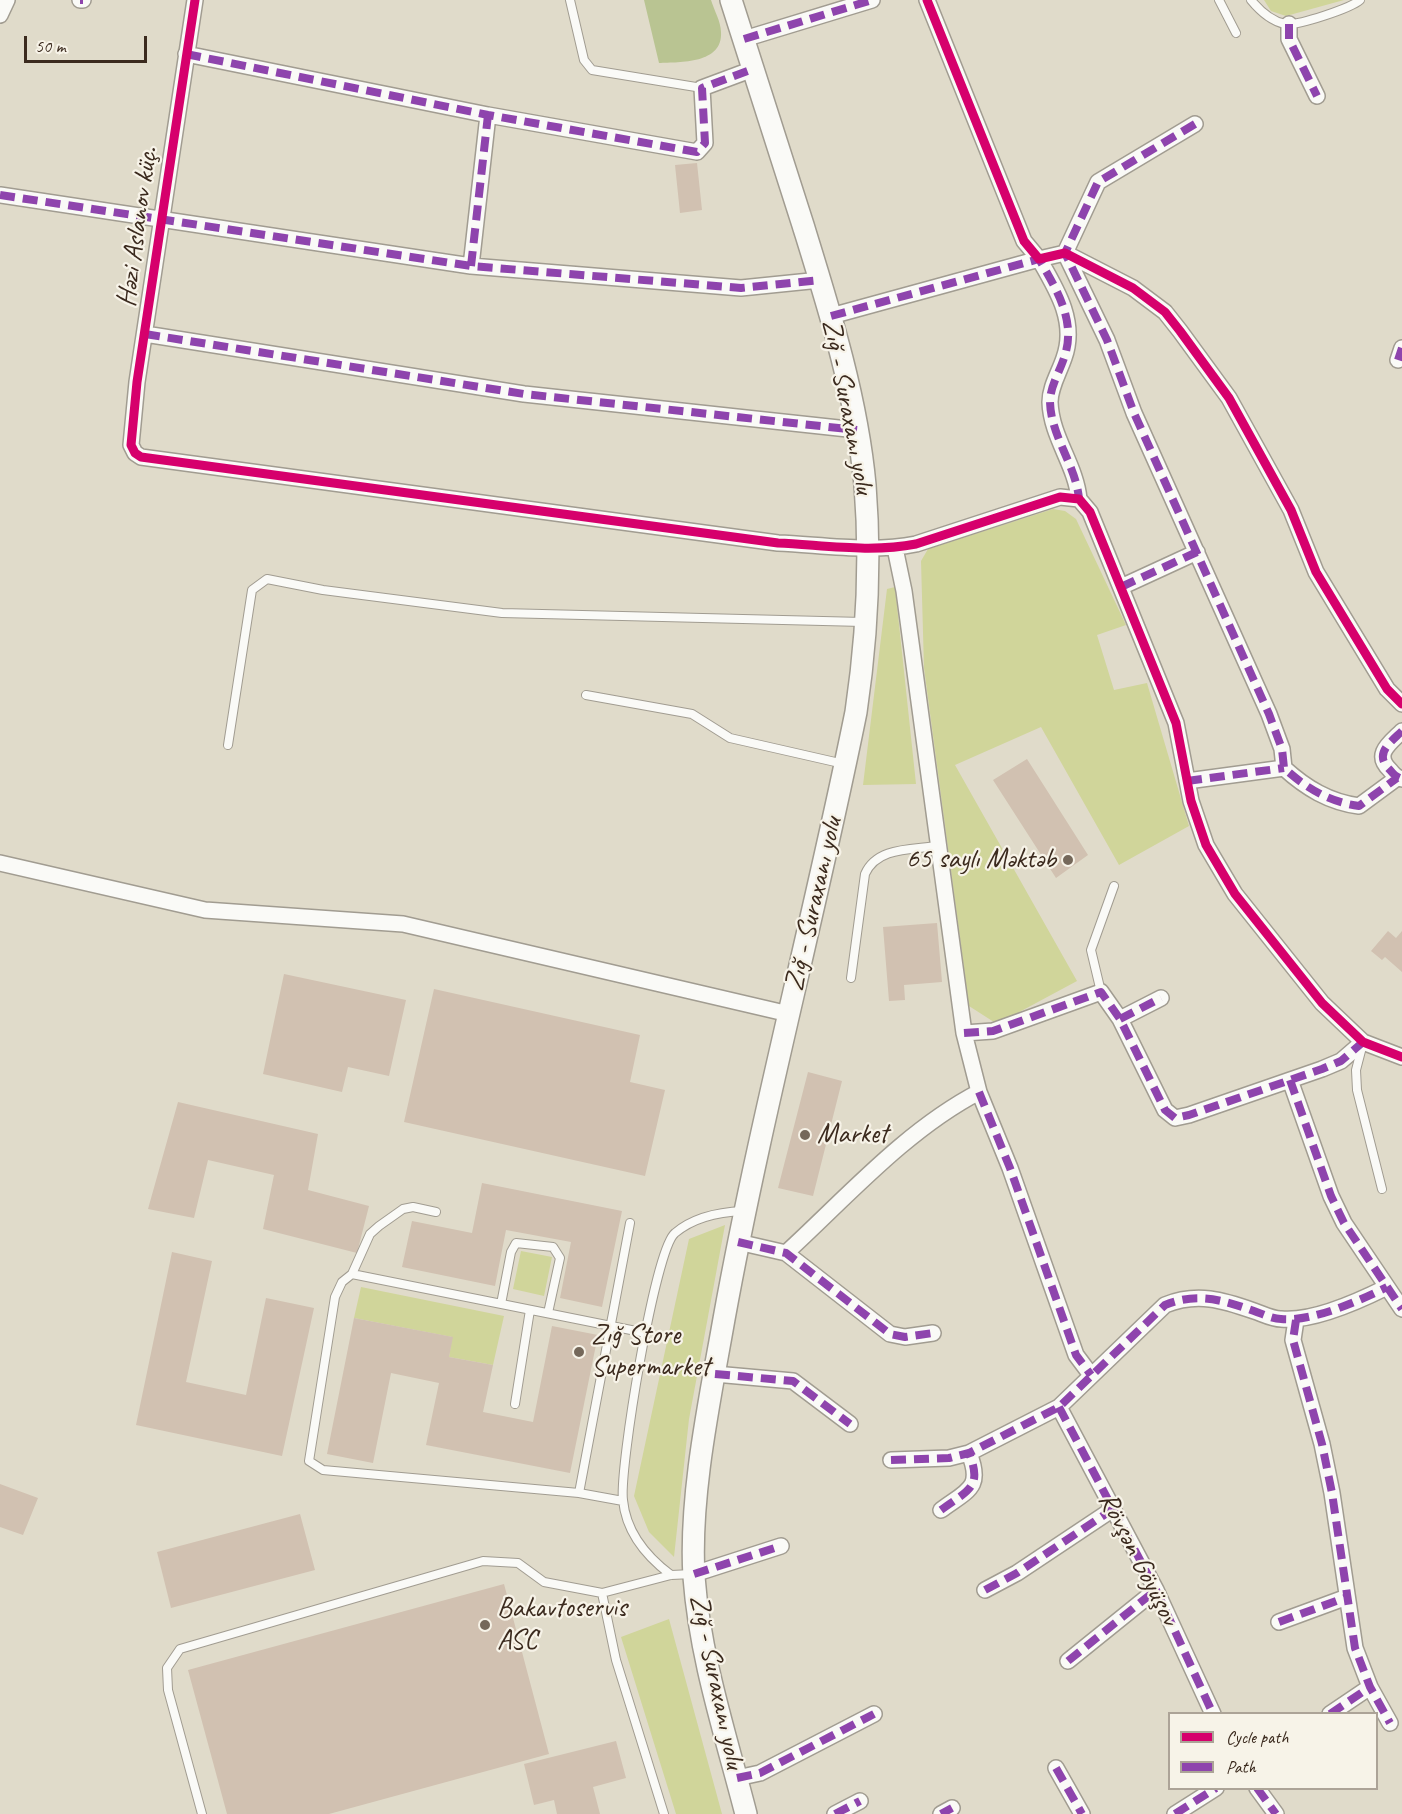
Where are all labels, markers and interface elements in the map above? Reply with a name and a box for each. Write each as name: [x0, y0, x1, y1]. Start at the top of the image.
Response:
scale bar: [27, 24, 150, 62]
text: 50 m: [35, 35, 66, 57]
street label: Həzi Aslanov küç.: [110, 145, 166, 309]
street label: Zığ - Suraxanı yolu: [814, 317, 880, 497]
street label: Zığ - Suraxanı yolu: [778, 814, 850, 994]
place label: 65 saylı Məktəb: [906, 843, 1056, 877]
marker: 65 saylı Məktəb: [1061, 853, 1075, 867]
place label: Market: [817, 1118, 888, 1152]
marker: Market: [798, 1128, 812, 1142]
place label: Zığ Store Supermarket: [591, 1319, 710, 1385]
marker: Zığ Store Supermarket: [572, 1345, 586, 1359]
street label: Rövşən Göyüşov: [1090, 1487, 1186, 1631]
place label: Bakavtoservis ASC: [497, 1592, 626, 1658]
street label: Zığ - Suraxanı yolu: [681, 1592, 751, 1772]
marker: Bakavtoservis ASC: [478, 1618, 492, 1632]
legend: [1168, 1712, 1378, 1790]
text: Cycle path: [1226, 1726, 1288, 1748]
text: Path: [1226, 1756, 1256, 1778]

